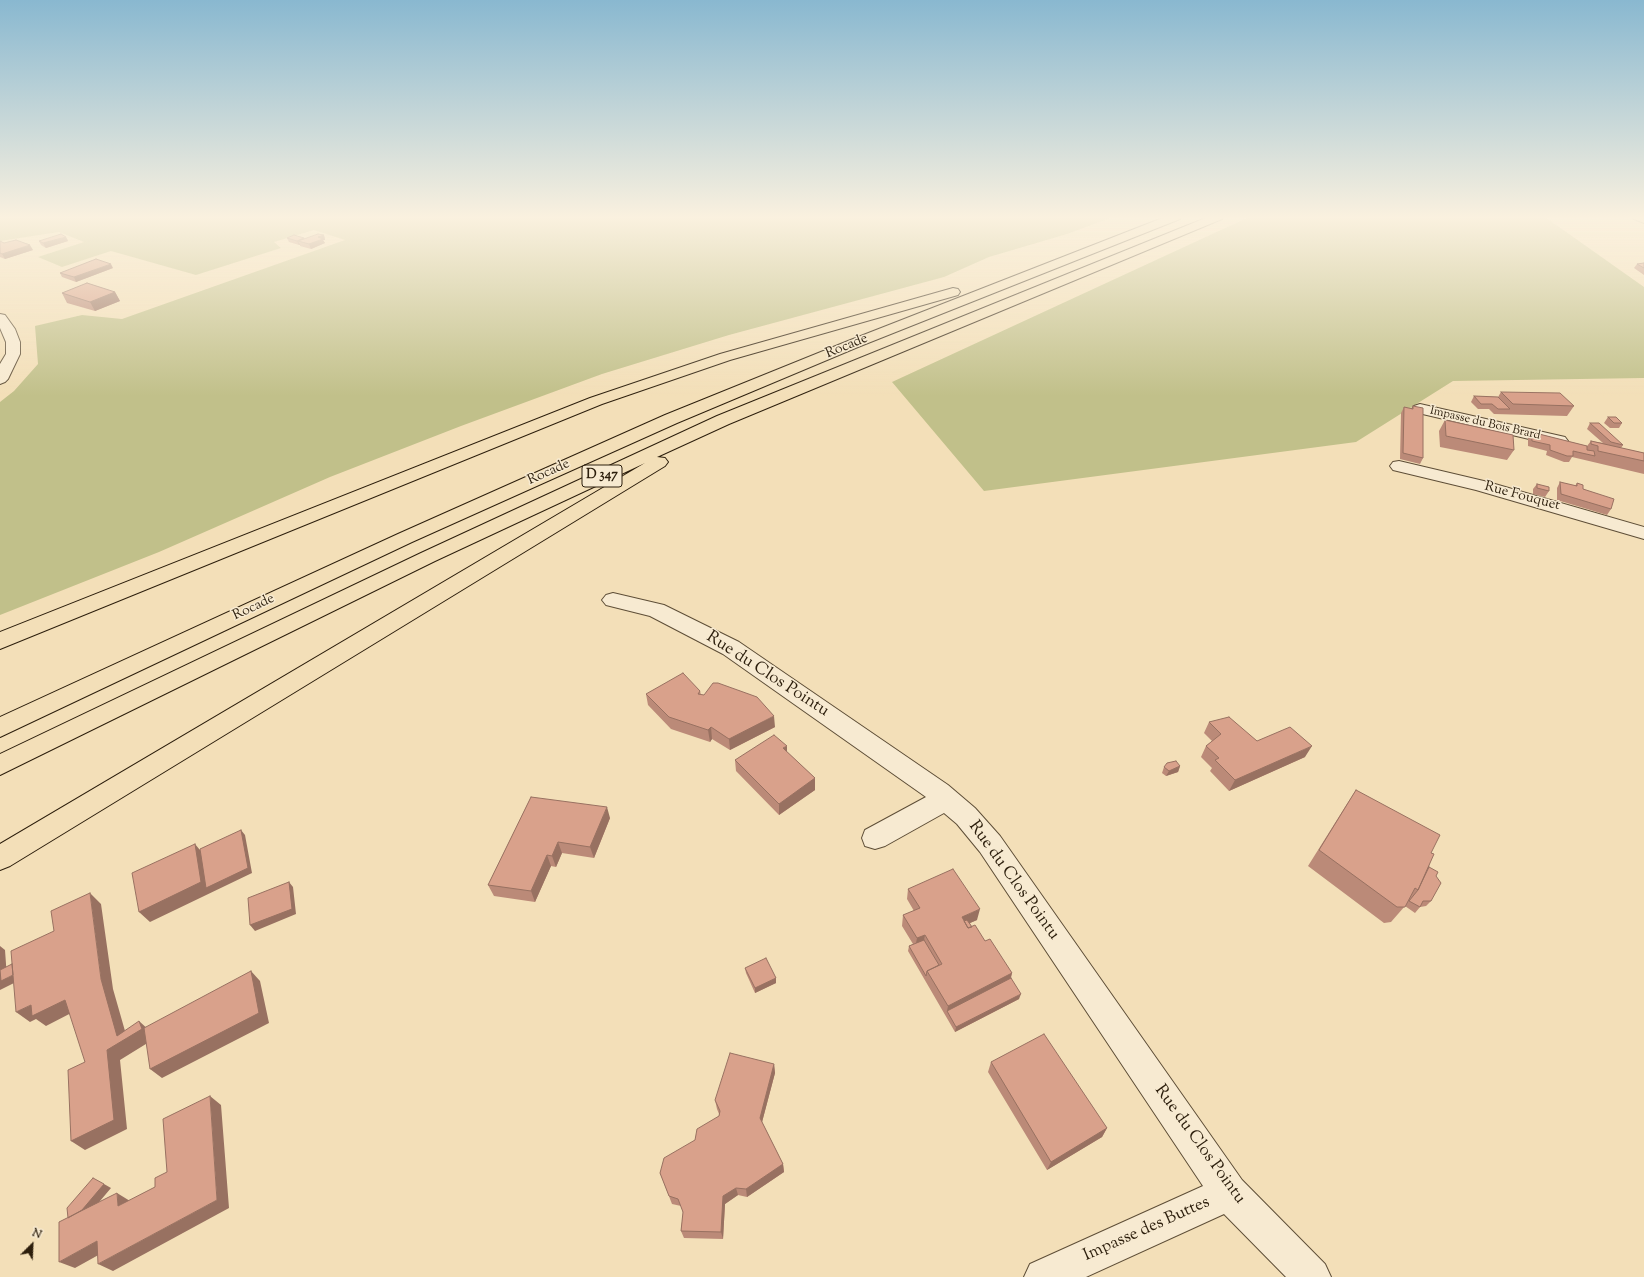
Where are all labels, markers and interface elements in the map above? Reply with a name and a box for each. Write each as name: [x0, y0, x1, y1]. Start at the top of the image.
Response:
street label: Rocade: [823, 331, 871, 363]
street label: Impasse du Bois Brard: [1428, 404, 1542, 444]
street label: Rocade: [525, 456, 573, 490]
road number: D 347: [582, 465, 622, 487]
street label: Rue Fouquet: [1482, 479, 1562, 515]
street label: Rocade: [230, 591, 278, 625]
street label: Rue du Clos Pointu: [702, 628, 832, 722]
street label: Rue du Clos Pointu: [963, 817, 1063, 945]
street label: Rue du Clos Pointu: [1149, 1081, 1249, 1209]
street label: Impasse des Buttes: [1081, 1193, 1213, 1267]
north arrow: [12, 1225, 52, 1265]
text: N: [30, 1225, 44, 1243]

